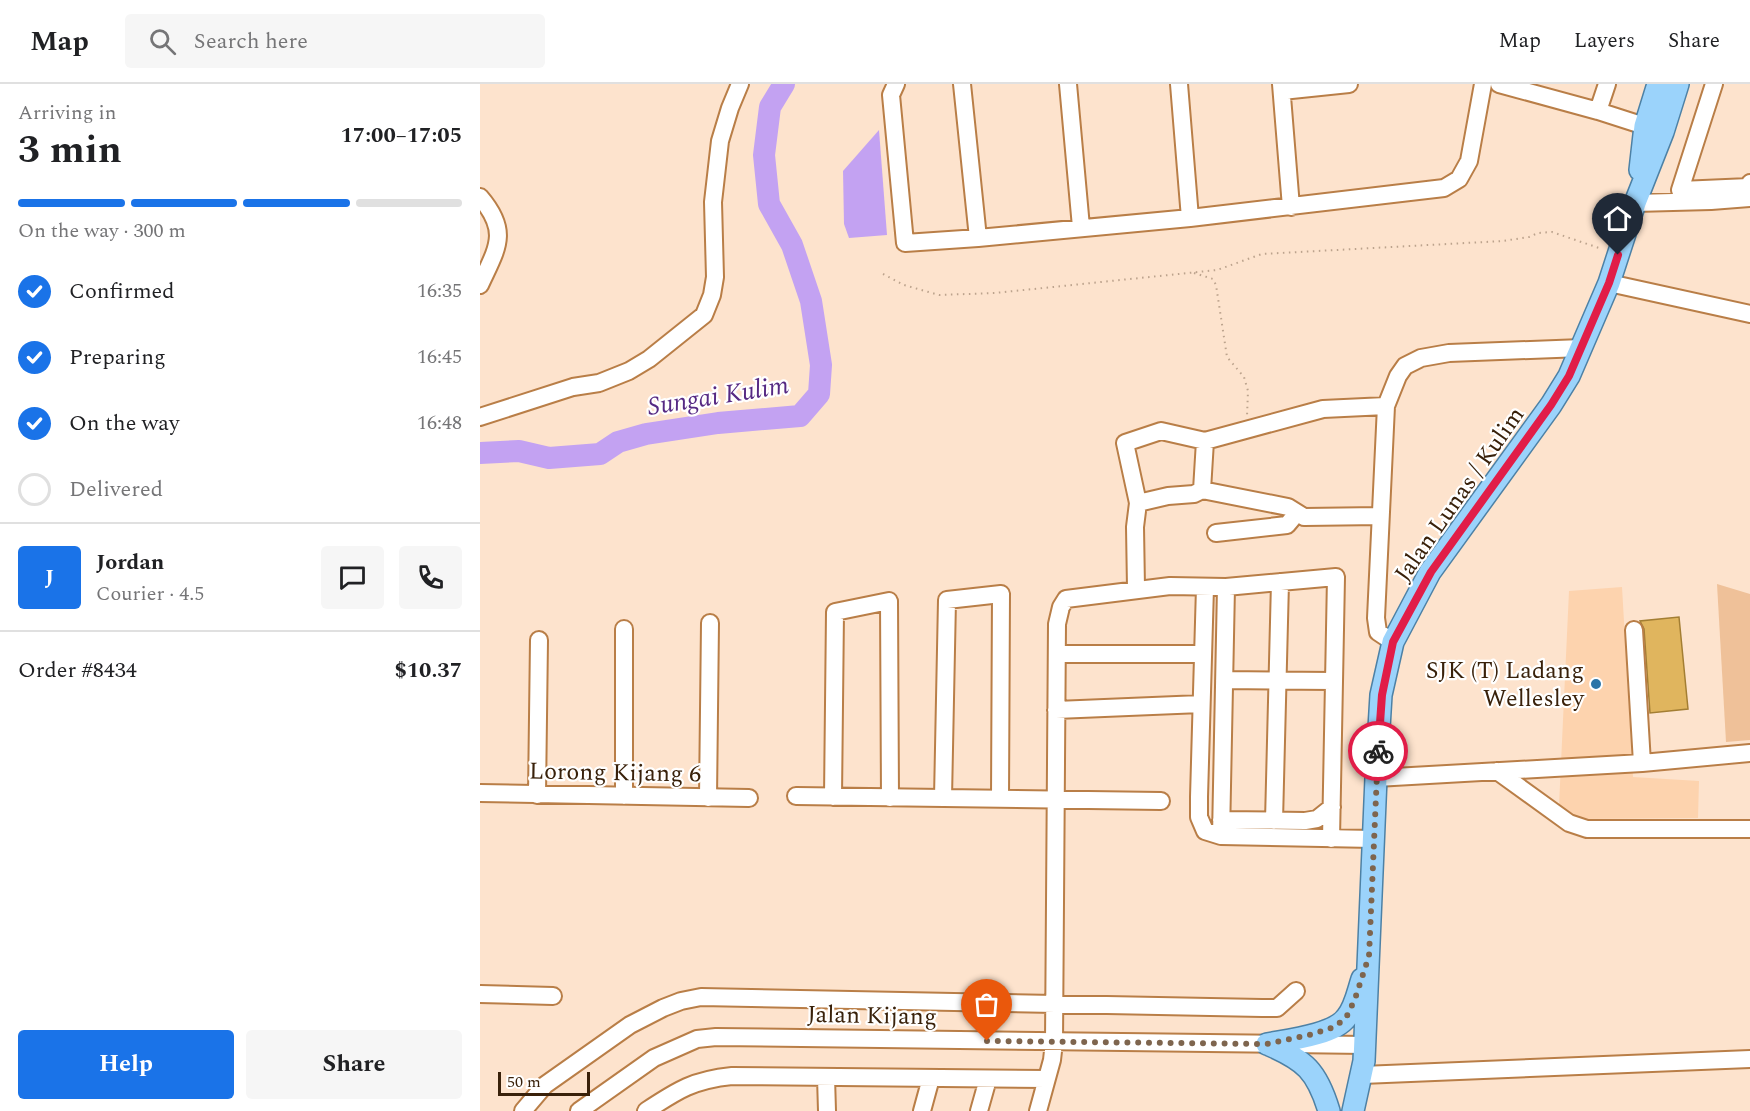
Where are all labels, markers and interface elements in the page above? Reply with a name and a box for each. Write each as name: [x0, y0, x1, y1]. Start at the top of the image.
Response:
search box: [125, 14, 545, 68]
text: Map: [30, 20, 89, 63]
icon: search: [146, 25, 179, 58]
text: Search here: [194, 25, 308, 58]
text: Map: [1499, 25, 1541, 57]
text: Layers: [1574, 25, 1635, 57]
text: Share: [1668, 25, 1720, 57]
text: Arriving in: [18, 98, 116, 128]
text: 17:00–17:05: [340, 119, 462, 152]
text: 3 min: [18, 121, 122, 180]
pin: [1592, 193, 1643, 255]
icon: home: [1601, 202, 1634, 235]
text: On the way · 300 m: [18, 216, 186, 246]
icon: check: [18, 275, 51, 308]
text: Confirmed: [69, 275, 175, 308]
text: 16:35: [417, 276, 462, 306]
icon: check: [18, 341, 51, 374]
text: Preparing: [69, 341, 166, 374]
text: 16:45: [417, 342, 462, 372]
water label: Sungai Kulim: [645, 365, 792, 427]
street label: Jalan Lunas / Kulim: [1386, 400, 1534, 590]
icon: check: [18, 407, 51, 440]
text: On the way: [69, 407, 180, 440]
text: 16:48: [417, 408, 462, 438]
text: Delivered: [69, 473, 163, 506]
text: Jordan: [96, 546, 164, 579]
button: chat: [321, 546, 384, 609]
button: phone: [399, 546, 462, 609]
text: J: [45, 561, 54, 594]
text: Courier · 4.5: [96, 579, 204, 609]
place label: SJK (T) Ladang Wellesley: [1426, 653, 1585, 717]
text: Order #8434: [18, 654, 137, 687]
text: $10.37: [394, 654, 462, 687]
marker: SJK (T) Ladang Wellesley: [1589, 677, 1603, 691]
courier: [1348, 721, 1408, 781]
icon: bike: [1362, 735, 1395, 768]
street label: Lorong Kijang 6: [529, 753, 701, 793]
pin: [961, 979, 1012, 1041]
icon: bag: [970, 988, 1003, 1021]
street label: Jalan Kijang: [807, 997, 937, 1035]
button: Help: [18, 1030, 234, 1099]
button: Share: [246, 1030, 462, 1099]
scale bar: [498, 1069, 590, 1096]
text: 50 m: [507, 1070, 541, 1094]

